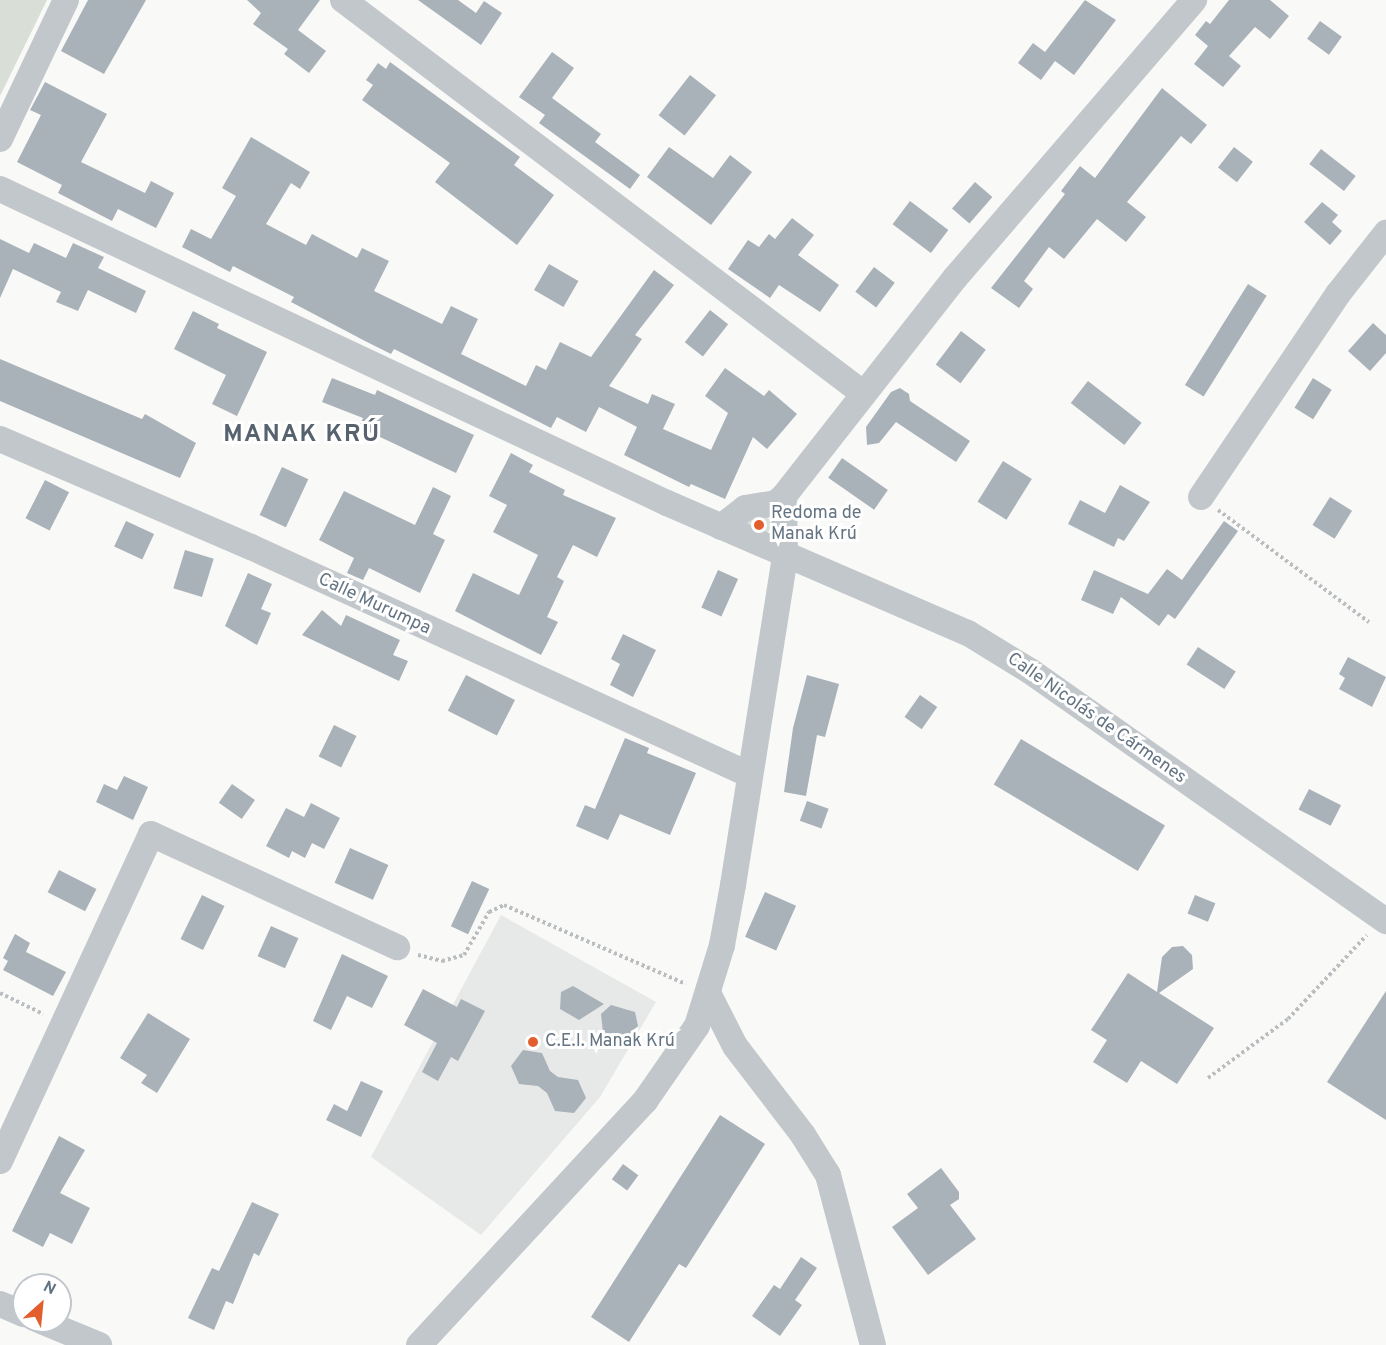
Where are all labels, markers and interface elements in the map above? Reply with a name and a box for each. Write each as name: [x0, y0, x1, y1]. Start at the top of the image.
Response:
district label: MANAK KRÚ: [223, 422, 381, 450]
place label: Redoma de Manak Krú: [771, 504, 861, 546]
marker: Redoma de Manak Krú: [752, 518, 766, 532]
street label: Calle Murumpa: [314, 570, 434, 640]
street label: Calle Nicolás de Cármenes: [1002, 649, 1190, 789]
place label: C.E.I. Manak Krú: [545, 1031, 675, 1053]
marker: C.E.I. Manak Krú: [526, 1035, 540, 1049]
north arrow: [12, 1273, 72, 1333]
text: N: [40, 1277, 59, 1300]

